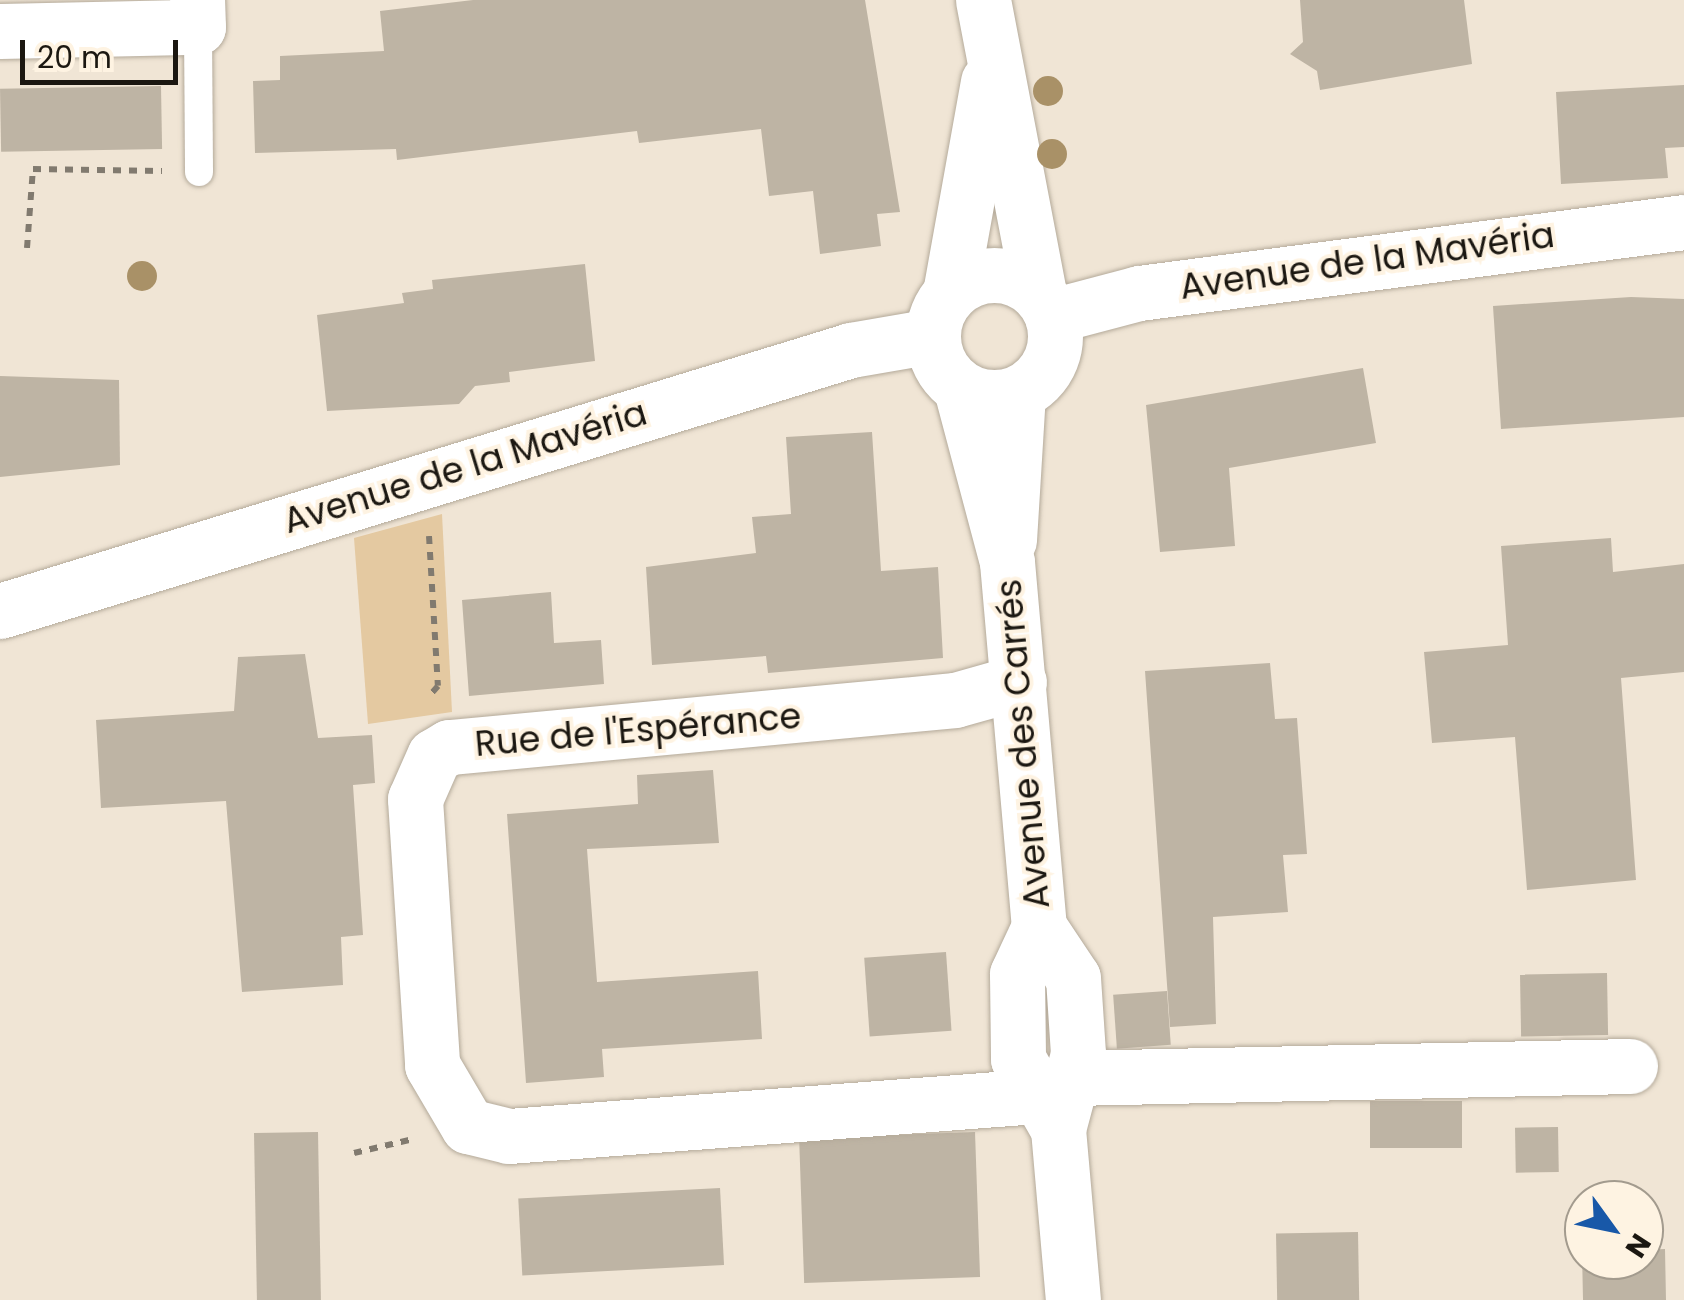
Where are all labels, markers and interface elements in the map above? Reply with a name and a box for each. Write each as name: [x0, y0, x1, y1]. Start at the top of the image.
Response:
scale bar: [25, 20, 182, 82]
text: 20 m: [37, 36, 112, 79]
street label: Avenue de la Mavéria: [1177, 214, 1557, 308]
street label: Avenue de la Mavéria: [278, 392, 652, 542]
street label: Avenue des Carrés: [988, 578, 1058, 910]
street label: Rue de l'Espérance: [473, 695, 803, 765]
north arrow: [1564, 1180, 1664, 1280]
text: N: [1616, 1226, 1660, 1265]

